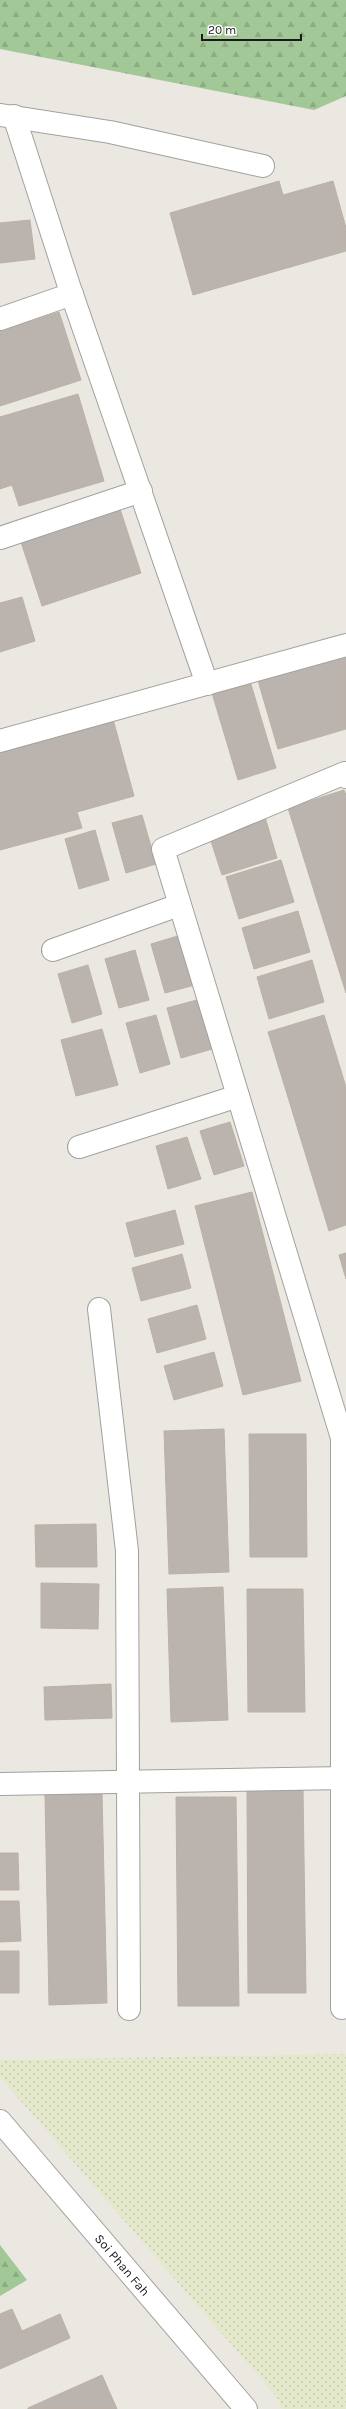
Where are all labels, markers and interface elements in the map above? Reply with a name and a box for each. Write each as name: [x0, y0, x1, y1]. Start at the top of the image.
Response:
scale bar: [202, 16, 301, 42]
text: 20 m: [208, 23, 236, 37]
street label: Soi Phan Fah: [92, 2231, 153, 2299]

